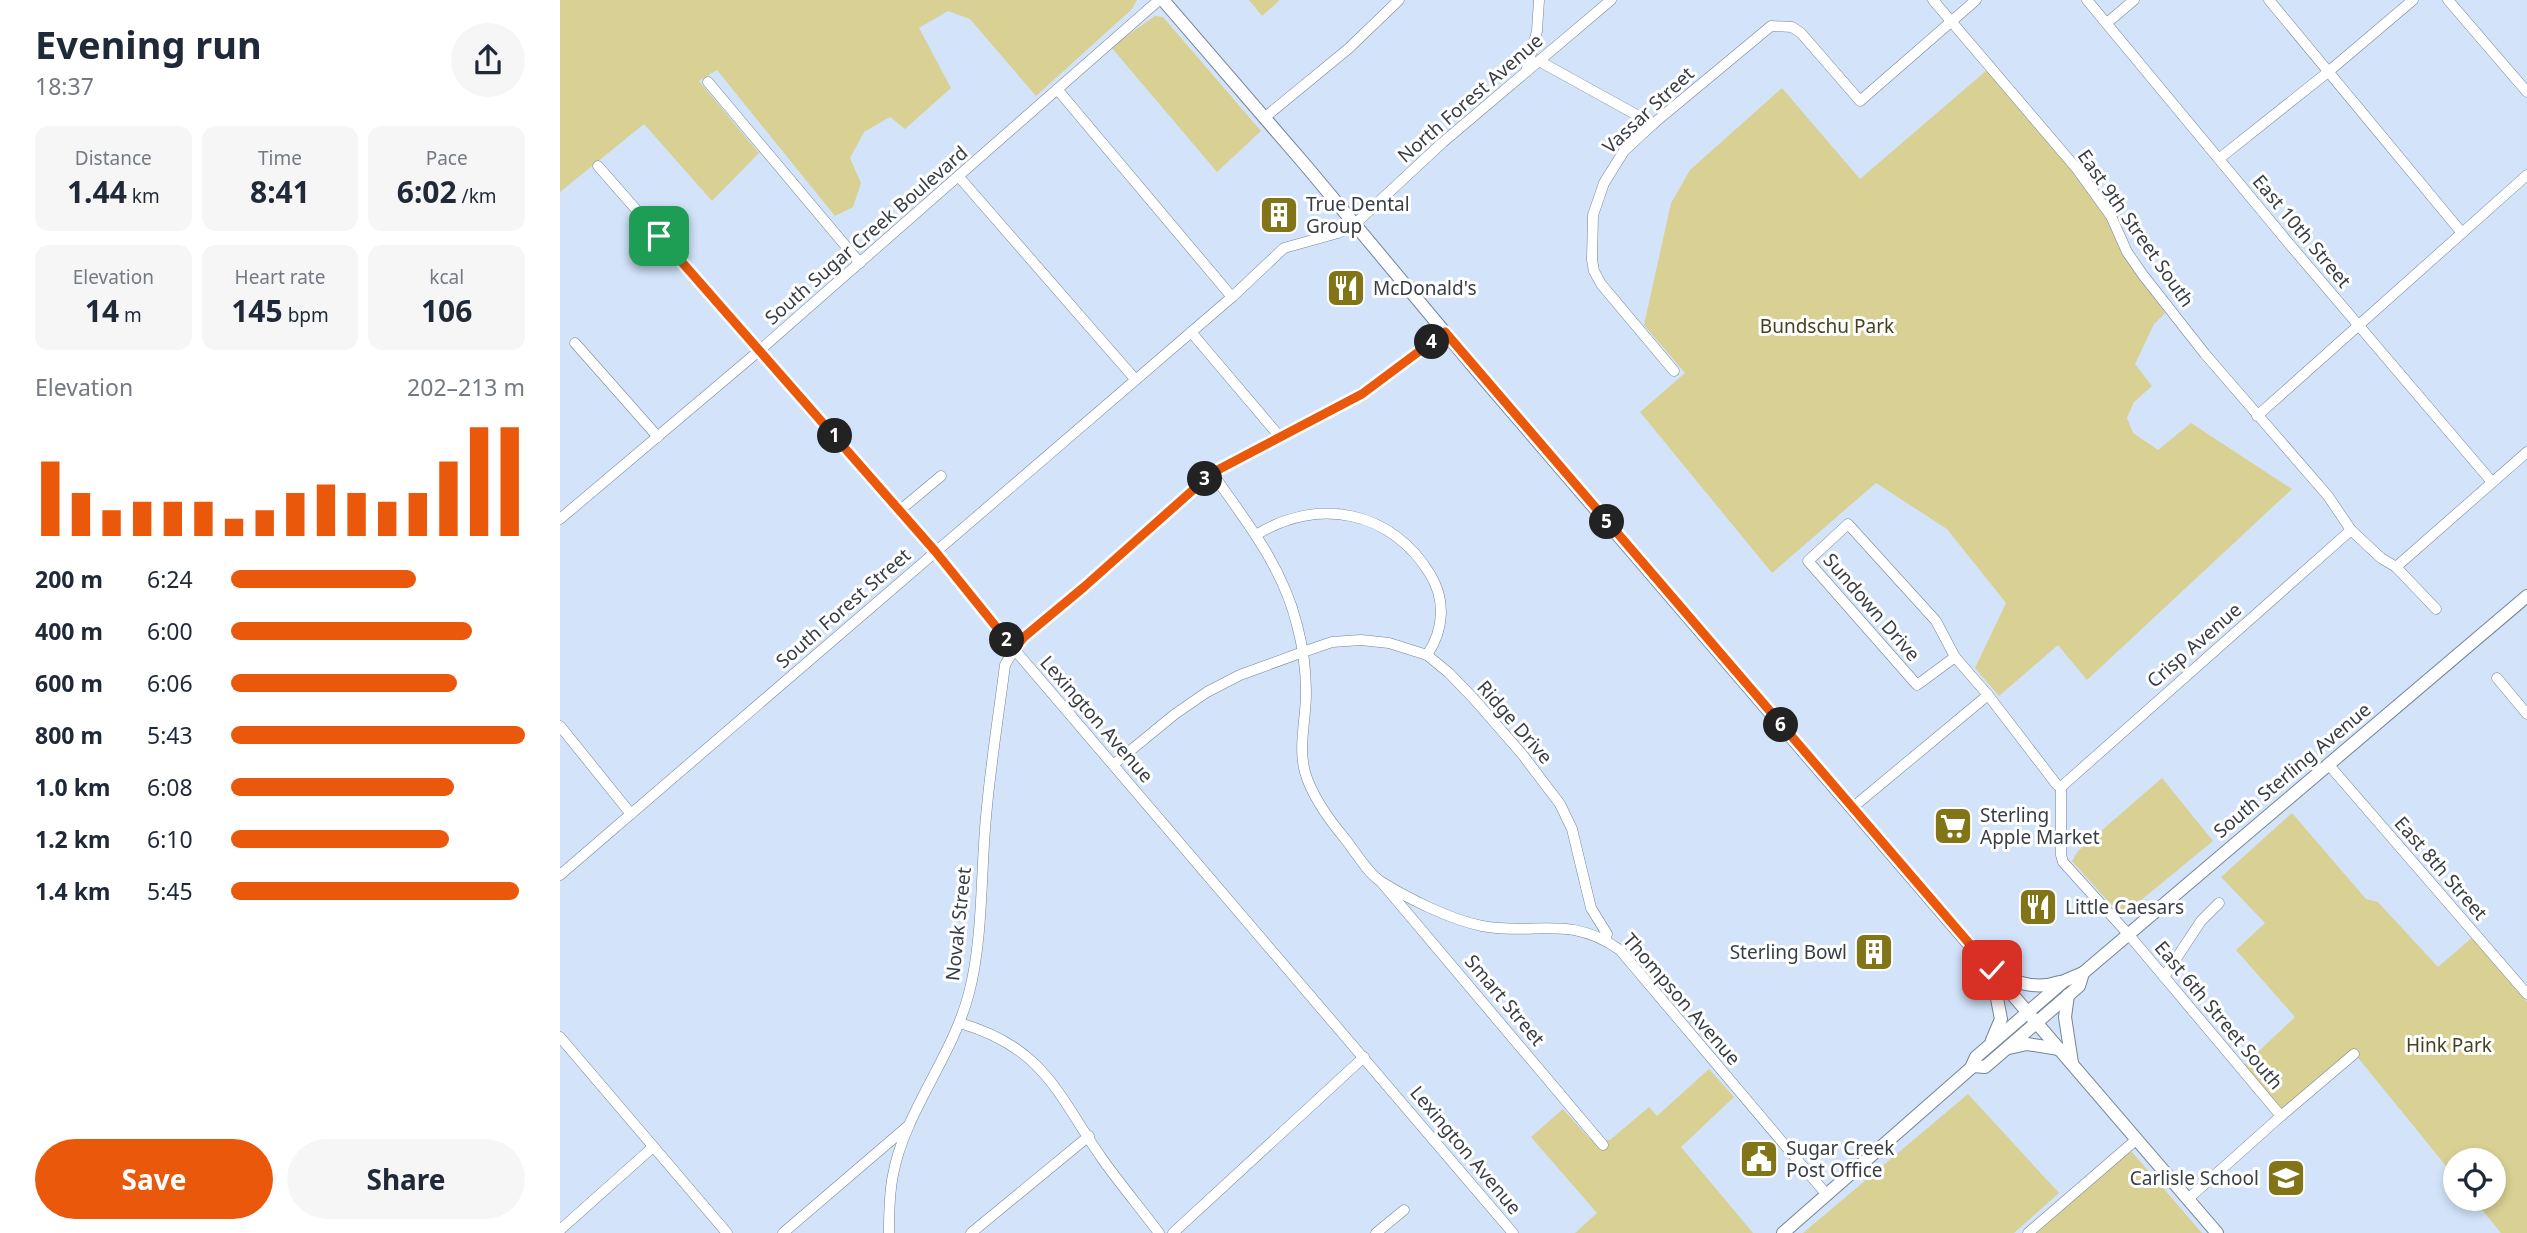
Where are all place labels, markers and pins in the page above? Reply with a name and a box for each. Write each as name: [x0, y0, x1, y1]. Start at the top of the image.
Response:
place label: True Dental Group: [1306, 191, 1410, 239]
building icon: True Dental Group: [1258, 194, 1300, 236]
pin: [629, 206, 689, 266]
restaurant icon: McDonald's: [1325, 267, 1367, 309]
place label: McDonald's: [1373, 275, 1477, 301]
pin: 4: [1414, 324, 1450, 360]
pin: 1: [818, 418, 852, 453]
pin: 3: [1188, 462, 1222, 496]
pin: 5: [1590, 504, 1624, 540]
pin: 2: [990, 622, 1024, 658]
pin: 6: [1764, 708, 1798, 742]
place label: Sterling Apple Market: [1980, 802, 2100, 850]
supermarket icon: Sterling Apple Market: [1932, 805, 1974, 847]
restaurant icon: Little Caesars: [2017, 886, 2059, 928]
place label: Little Caesars: [2065, 894, 2184, 920]
building icon: Sterling Bowl: [1853, 931, 1895, 973]
place label: Sterling Bowl: [1730, 939, 1847, 965]
pin: [1962, 940, 2022, 1000]
place label: Sugar Creek Post Office: [1786, 1135, 1894, 1183]
public building icon: Sugar Creek Post Office: [1738, 1138, 1780, 1180]
school or university icon: Carlisle School: [2265, 1157, 2307, 1199]
place label: Carlisle School: [2130, 1165, 2259, 1191]

